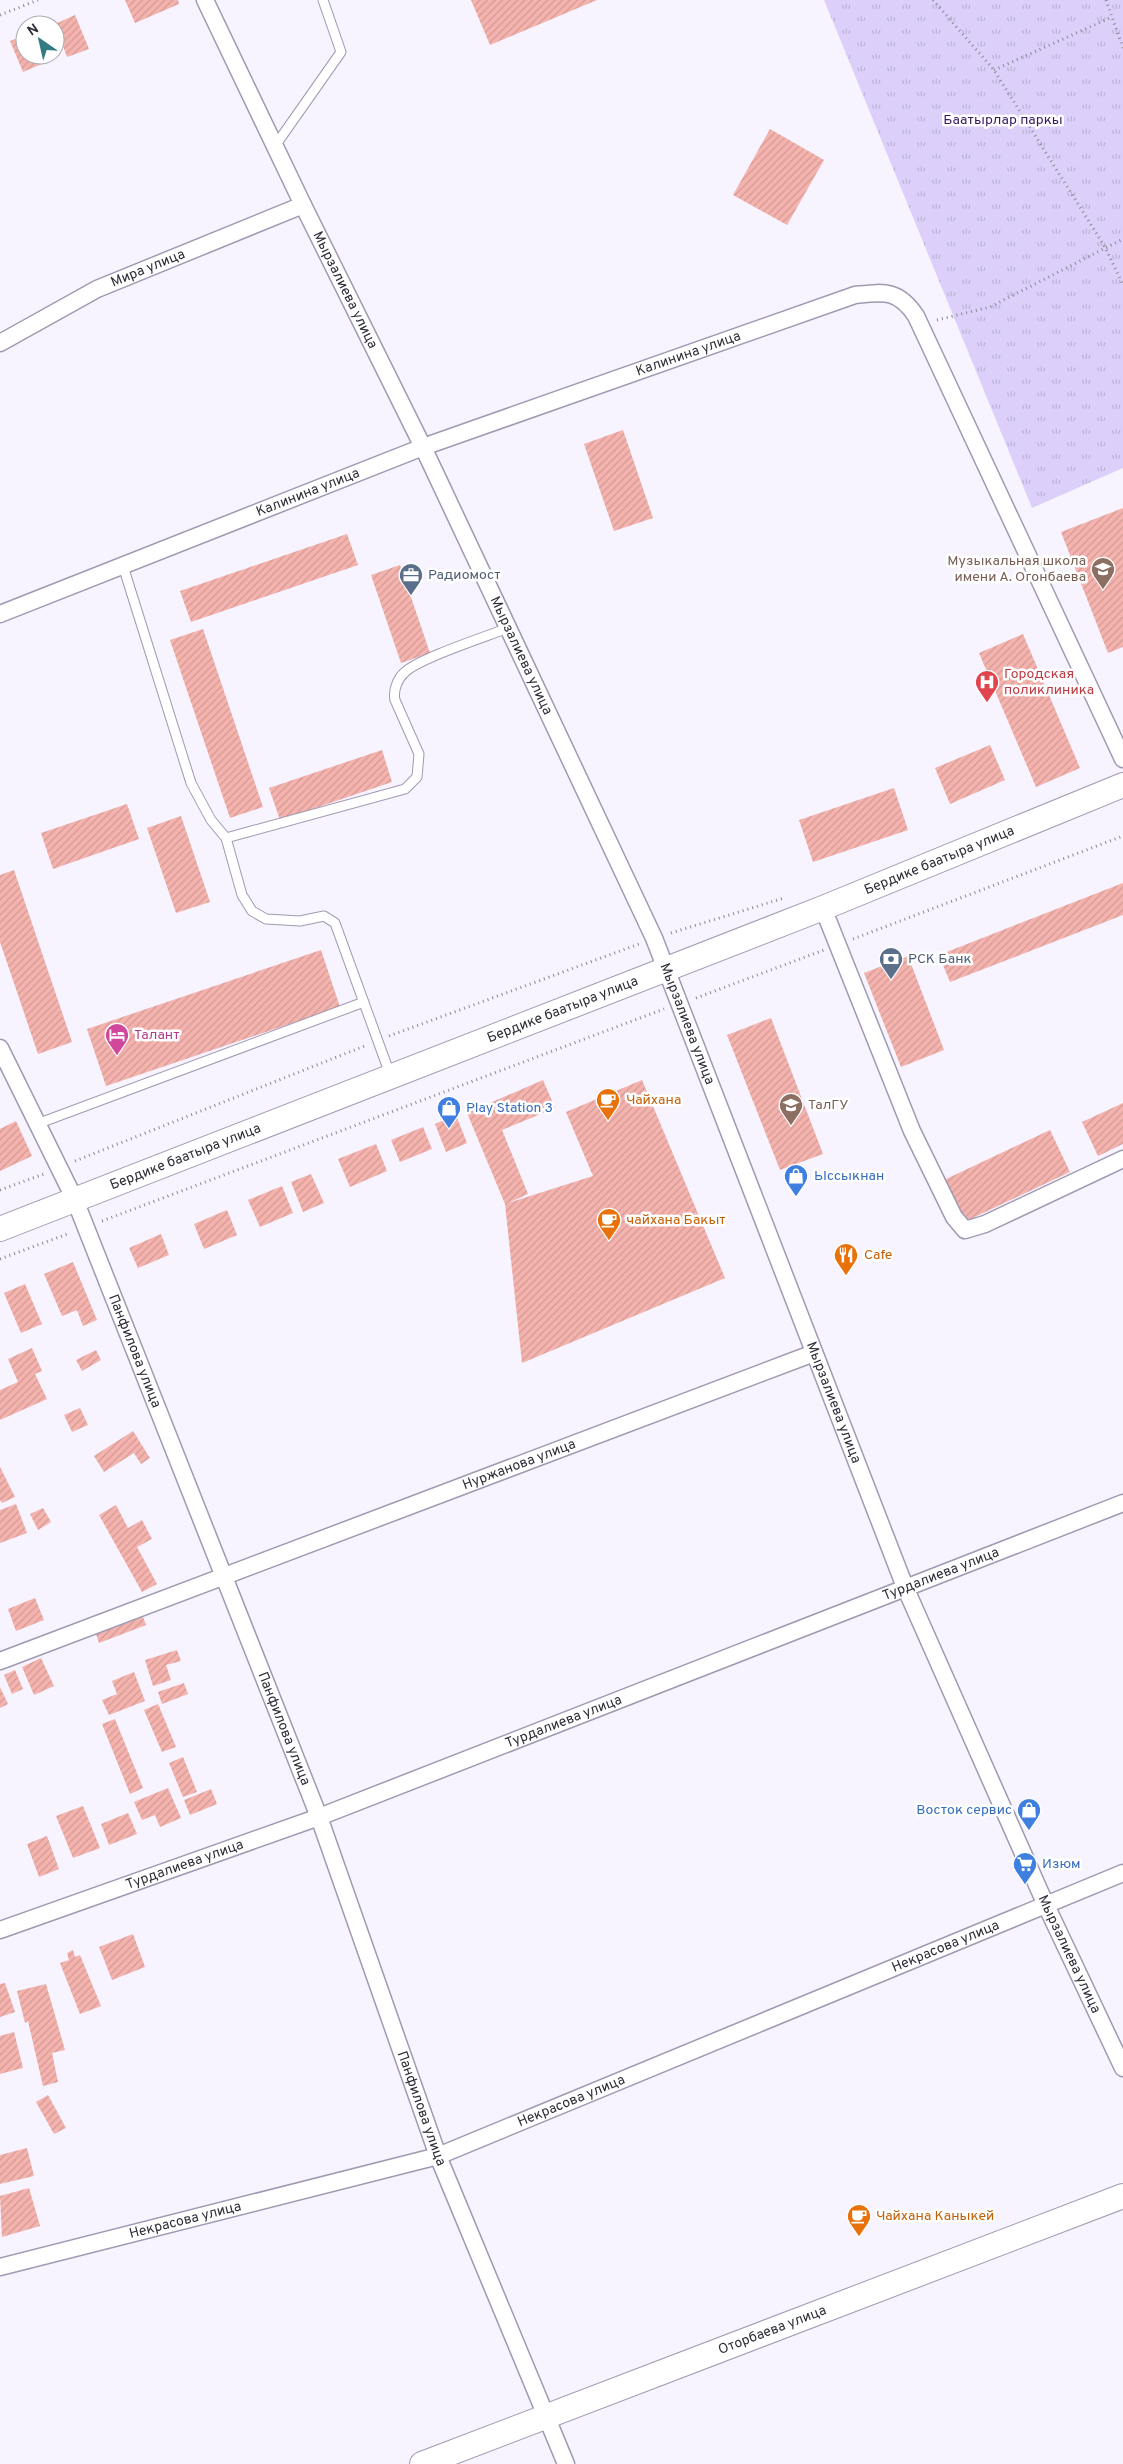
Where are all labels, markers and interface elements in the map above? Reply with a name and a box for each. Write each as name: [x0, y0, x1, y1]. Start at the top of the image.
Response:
north arrow: [15, 15, 65, 65]
text: N: [25, 21, 42, 40]
park label: Баатырлар паркы: [943, 112, 1063, 129]
street label: Мырзалиева улица: [309, 228, 381, 351]
street label: Мира улица: [108, 246, 188, 291]
street label: Калинина улица: [634, 327, 743, 380]
street label: Калинина улица: [254, 464, 362, 520]
place label: Музыкальная школа имени А. Огонбаева: [947, 553, 1086, 586]
school or university icon: Музыкальная школа имени А. Огонбаева: [1090, 556, 1116, 590]
office icon: Радиомост: [398, 562, 424, 596]
place label: Радиомост: [428, 567, 501, 584]
street label: Мырзалиева улица: [486, 594, 556, 718]
place label: Городская поликлиника: [1004, 666, 1094, 699]
hospital icon: Городская поликлиника: [974, 669, 1000, 703]
street label: Бердике баатыра улица: [862, 822, 1017, 899]
bank icon: РСК Банк: [878, 946, 904, 980]
place label: РСК Банк: [908, 951, 971, 968]
street label: Мырзалиева улица: [656, 961, 718, 1087]
street label: Бердике баатыра улица: [485, 972, 641, 1047]
hotel icon: Талант: [104, 1022, 130, 1056]
place label: Талант: [134, 1027, 180, 1044]
cafe icon: Чайхана: [595, 1087, 621, 1121]
place label: Чайхана: [626, 1092, 681, 1109]
school or university icon: ТалГУ: [778, 1092, 804, 1126]
shop icon: Play Station 3: [436, 1095, 462, 1129]
place label: ТалГУ: [808, 1097, 848, 1114]
place label: Play Station 3: [466, 1100, 553, 1117]
street label: Бердике баатыра улица: [108, 1120, 263, 1194]
shop icon: Ыссыкнан: [783, 1163, 809, 1197]
place label: Ыссыкнан: [814, 1168, 884, 1185]
cafe icon: чайхана Бакыт: [596, 1207, 622, 1241]
place label: чайхана Бакыт: [626, 1212, 726, 1229]
restaurant icon: Cafe: [833, 1242, 859, 1276]
place label: Cafe: [864, 1247, 892, 1264]
street label: Панфилова улица: [105, 1292, 165, 1410]
street label: Мырзалиева улица: [802, 1339, 865, 1466]
street label: Нуржанова улица: [460, 1435, 578, 1494]
street label: Турдалиева улица: [880, 1544, 1001, 1605]
street label: Панфилова улица: [254, 1669, 314, 1788]
street label: Турдалиева улица: [503, 1691, 624, 1752]
shop icon: Восток сервис: [1016, 1797, 1042, 1831]
place label: Восток сервис: [916, 1802, 1012, 1819]
street label: Турдалиева улица: [124, 1836, 246, 1893]
supermarket icon: Изюм: [1012, 1851, 1038, 1885]
place label: Изюм: [1042, 1856, 1081, 1873]
street label: Мырзалиева улица: [1034, 1892, 1104, 2016]
street label: Некрасова улица: [889, 1917, 1002, 1976]
street label: Панфилова улица: [393, 2049, 450, 2169]
street label: Некрасова улица: [515, 2071, 628, 2131]
street label: Некрасова улица: [127, 2198, 243, 2242]
cafe icon: Чайхана Каныкей: [846, 2203, 872, 2237]
place label: Чайхана Каныкей: [876, 2208, 994, 2225]
street label: Оторбаева улица: [716, 2302, 829, 2359]

